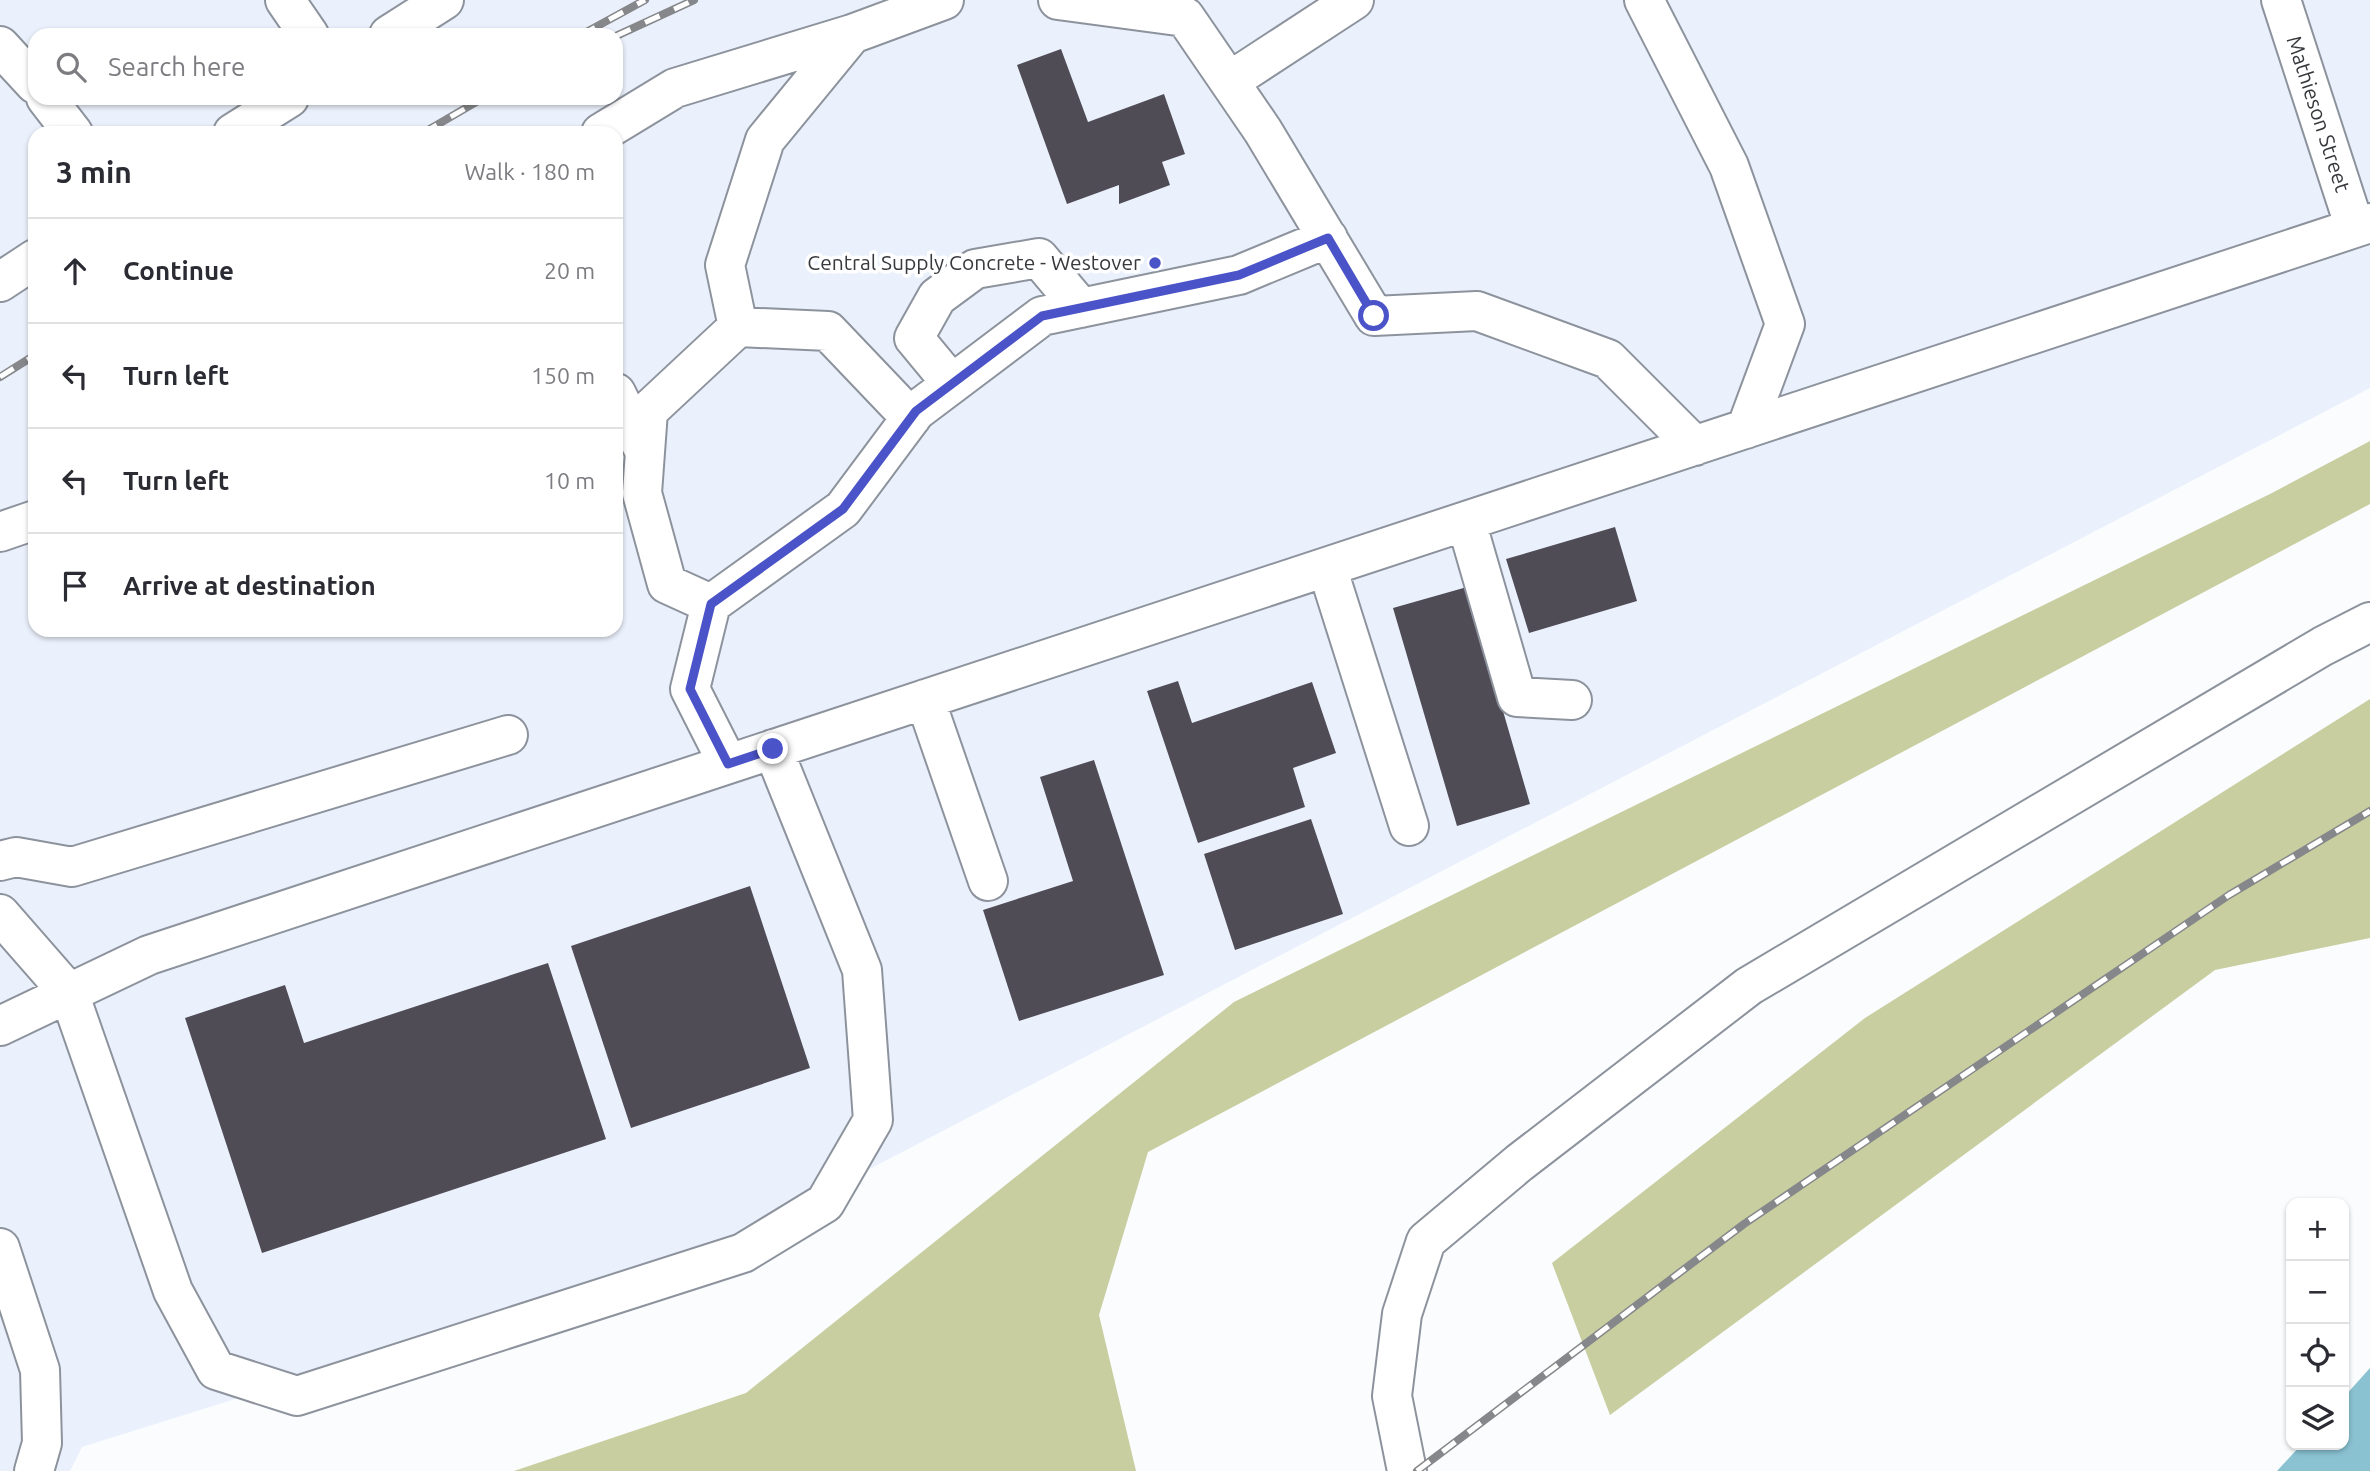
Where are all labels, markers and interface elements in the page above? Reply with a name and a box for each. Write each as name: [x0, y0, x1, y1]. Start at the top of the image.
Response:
search box: [28, 28, 623, 105]
street label: Mathieson Street: [2282, 33, 2356, 195]
icon: search: [52, 48, 90, 86]
text: Search here: [108, 52, 245, 81]
text: 3 min: [56, 155, 132, 189]
text: Walk · 180 m: [464, 159, 595, 184]
place label: Central Supply Concrete - Westover: [807, 250, 1141, 274]
icon: ahead: [56, 252, 94, 290]
marker: Central Supply Concrete - Westover: [1147, 255, 1163, 271]
text: Continue: [123, 256, 234, 285]
text: 20 m: [544, 258, 595, 283]
route start: [1358, 300, 1389, 331]
icon: left: [56, 357, 94, 395]
text: Turn left: [123, 361, 229, 390]
text: 150 m: [531, 363, 595, 388]
icon: left: [56, 462, 94, 500]
text: Turn left: [123, 466, 229, 495]
text: 10 m: [544, 468, 595, 493]
icon: arrive: [56, 567, 94, 605]
text: Arrive at destination: [123, 571, 376, 600]
route end: [757, 733, 788, 764]
map controls: [2286, 1198, 2349, 1450]
button: +: [2286, 1198, 2349, 1261]
button: −: [2286, 1261, 2349, 1324]
button: locate: [2286, 1324, 2349, 1387]
button: layers: [2286, 1387, 2349, 1450]

